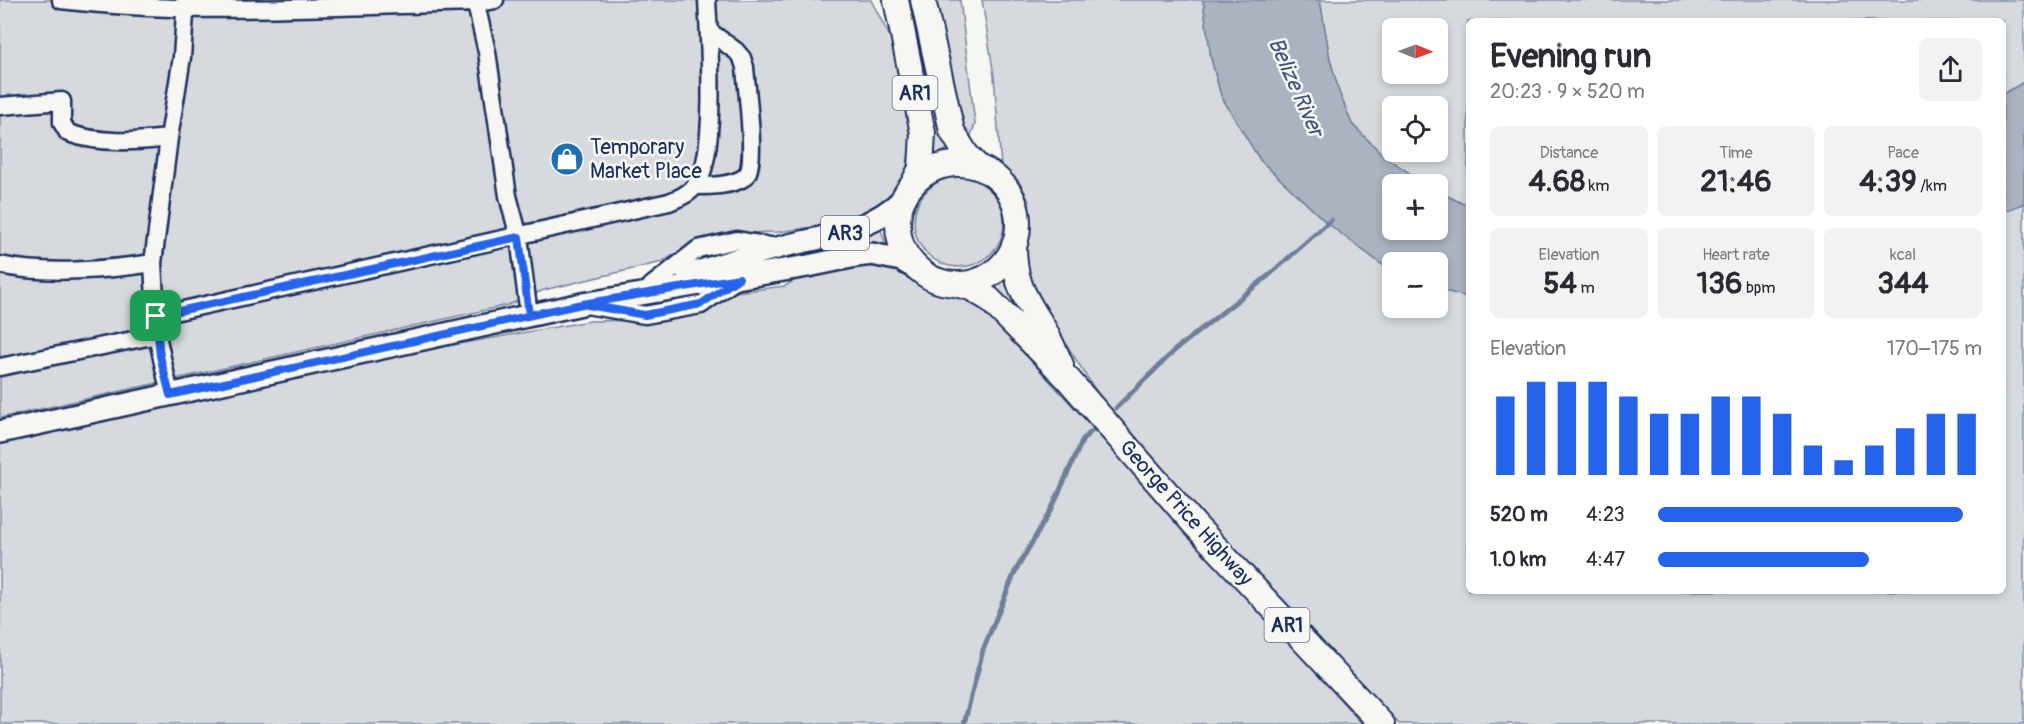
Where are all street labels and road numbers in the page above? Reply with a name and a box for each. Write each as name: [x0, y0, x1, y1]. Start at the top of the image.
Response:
road number: AR1: [892, 76, 938, 110]
road number: AR3: [821, 216, 869, 250]
street label: George Price Highway: [1113, 434, 1259, 592]
road number: AR1: [1264, 608, 1310, 642]

